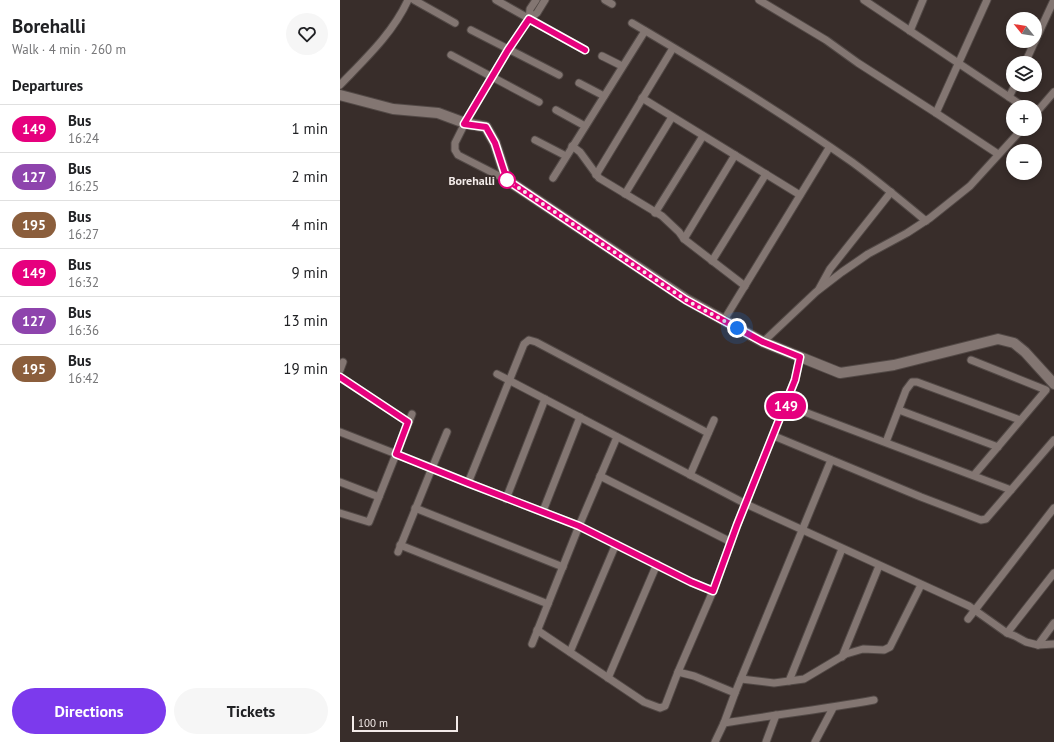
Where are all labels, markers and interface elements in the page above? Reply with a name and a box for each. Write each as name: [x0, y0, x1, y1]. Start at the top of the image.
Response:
north arrow: [1006, 12, 1042, 48]
map controls: [1006, 12, 1042, 180]
button: heart: [286, 13, 328, 55]
text: Borehalli: [12, 14, 86, 38]
text: Walk · 4 min · 260 m: [12, 41, 126, 58]
button: layers: [1006, 56, 1042, 92]
text: Departures: [12, 76, 83, 95]
button: +: [1006, 100, 1042, 136]
text: Bus: [68, 111, 91, 130]
text: 1 min: [291, 119, 328, 138]
text: 149: [22, 120, 46, 138]
text: 16:24: [68, 130, 99, 147]
button: −: [1006, 144, 1042, 180]
text: Bus: [68, 159, 91, 178]
text: 2 min: [291, 167, 328, 186]
text: 127: [22, 168, 46, 186]
marker: Borehalli: [498, 171, 516, 189]
place label: Borehalli: [448, 173, 495, 188]
text: 16:25: [68, 178, 99, 195]
text: Bus: [68, 207, 91, 226]
text: 4 min: [291, 215, 328, 234]
text: 195: [22, 216, 46, 234]
text: 16:27: [68, 226, 99, 243]
text: Bus: [68, 255, 91, 274]
text: 9 min: [291, 263, 328, 282]
text: 149: [22, 264, 46, 282]
text: 16:32: [68, 274, 99, 291]
text: Bus: [68, 303, 91, 322]
text: 13 min: [283, 311, 328, 330]
text: 127: [22, 312, 46, 330]
your location: [727, 318, 747, 338]
text: 16:36: [68, 322, 99, 339]
text: Bus: [68, 351, 91, 370]
text: 19 min: [283, 359, 328, 378]
text: 195: [22, 360, 46, 378]
text: 16:42: [68, 370, 99, 387]
line badge: 149: [763, 393, 809, 419]
text: 149: [774, 397, 798, 415]
button: Directions: [12, 688, 166, 734]
button: Tickets: [174, 688, 328, 734]
scale bar: [352, 714, 458, 733]
text: 100 m: [358, 716, 388, 730]

